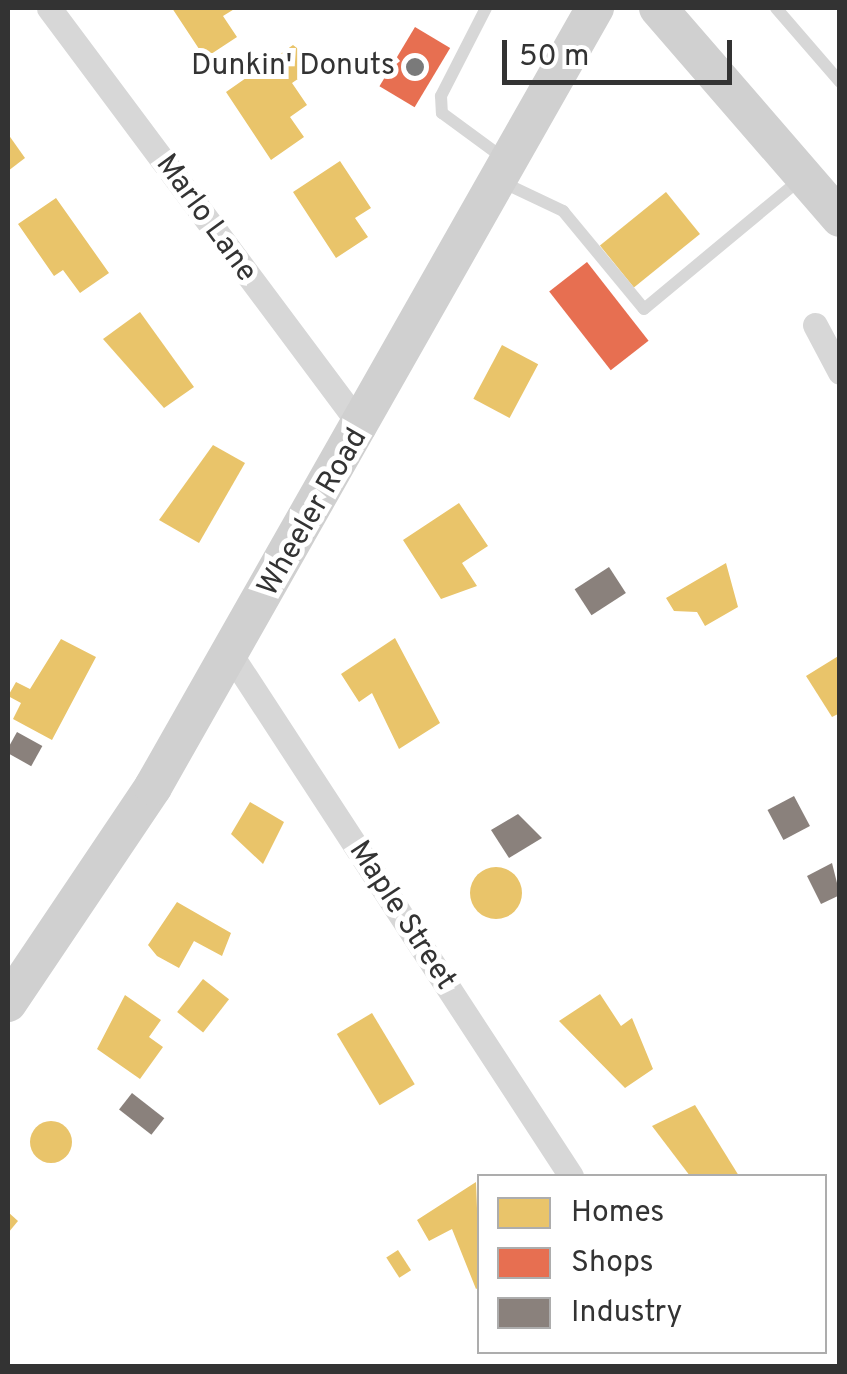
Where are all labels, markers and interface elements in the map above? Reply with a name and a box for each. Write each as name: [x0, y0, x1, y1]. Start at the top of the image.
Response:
scale bar: [507, 20, 737, 82]
text: 50 m: [519, 39, 589, 76]
place label: Dunkin' Donuts: [191, 49, 395, 85]
marker: Dunkin' Donuts: [404, 56, 426, 78]
street label: Marlo Lane: [147, 148, 263, 290]
street label: Wheeler Road: [251, 423, 377, 603]
street label: Maple Street: [340, 835, 462, 997]
legend: [477, 1174, 827, 1354]
text: Homes: [571, 1195, 664, 1232]
text: Shops: [571, 1245, 654, 1282]
text: Industry: [571, 1295, 682, 1332]

